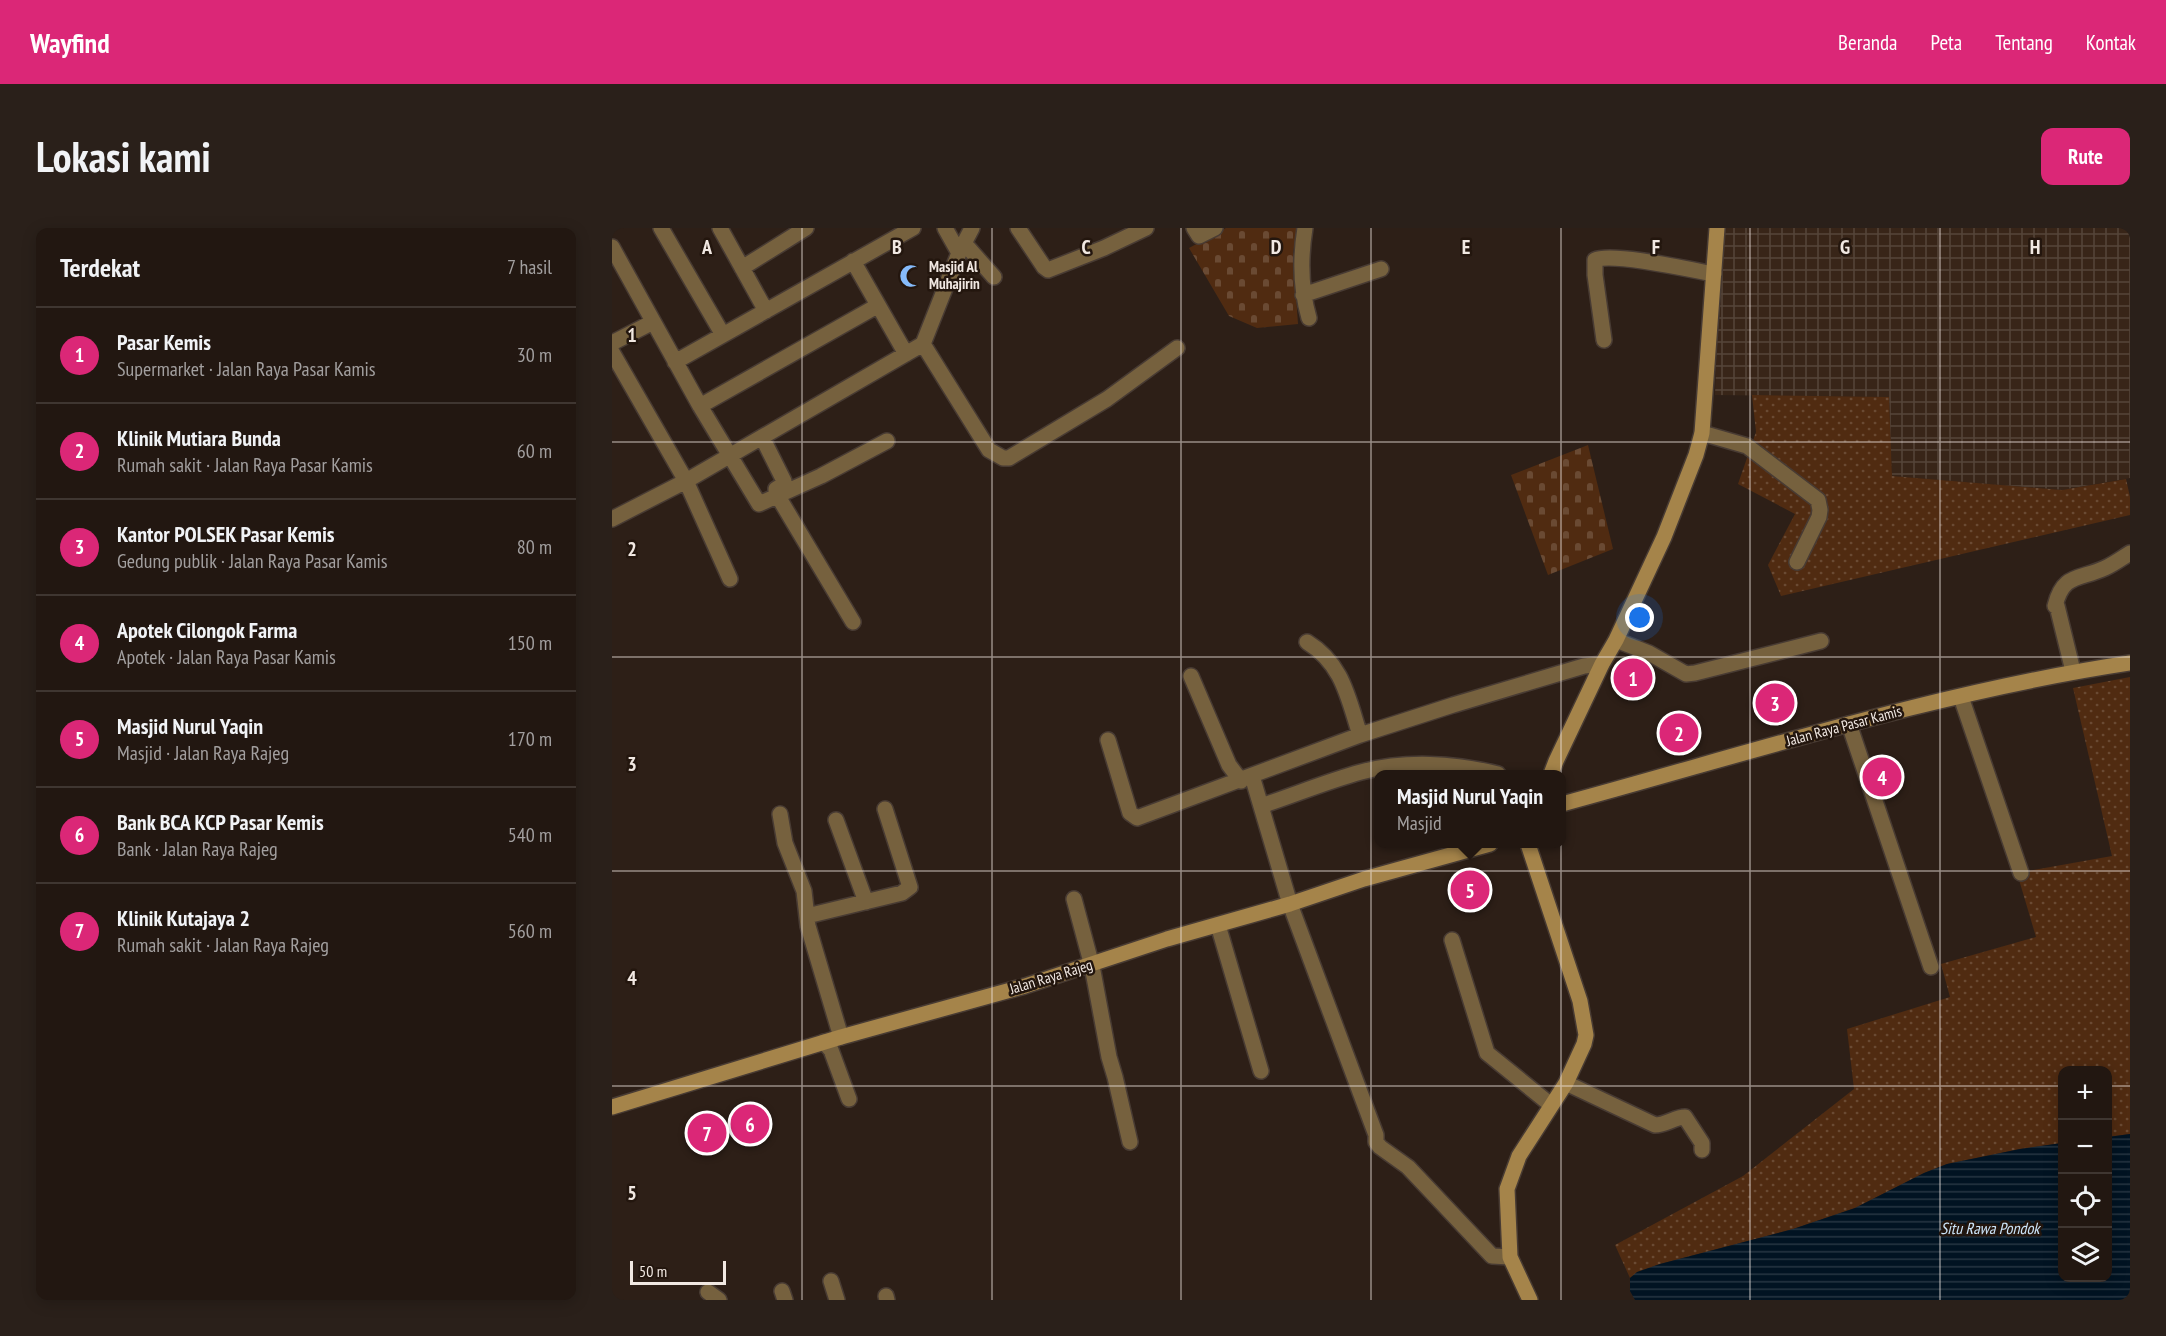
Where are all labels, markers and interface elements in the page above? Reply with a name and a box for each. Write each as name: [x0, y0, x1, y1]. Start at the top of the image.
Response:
text: Wayfind: [30, 24, 110, 61]
text: Beranda: [1838, 29, 1898, 56]
text: Peta: [1931, 29, 1962, 56]
text: Tentang: [1995, 29, 2053, 56]
text: Kontak: [2086, 29, 2136, 56]
button: Rute: [2041, 128, 2130, 185]
text: Lokasi kami: [36, 129, 211, 184]
text: A: [701, 234, 713, 260]
text: B: [892, 234, 902, 260]
text: C: [1081, 234, 1091, 260]
text: D: [1271, 234, 1282, 260]
text: E: [1462, 234, 1470, 260]
text: F: [1652, 234, 1660, 260]
text: G: [1840, 234, 1850, 260]
text: H: [2030, 234, 2040, 260]
text: Terdekat: [60, 251, 140, 284]
text: 7 hasil: [507, 254, 552, 280]
place label: Masjid Al Muhajirin: [929, 257, 980, 293]
mosque icon: Masjid Al Muhajirin: [898, 263, 924, 289]
text: 1: [627, 322, 637, 348]
text: Pasar Kemis: [117, 328, 211, 356]
text: 1: [75, 342, 84, 368]
text: 30 m: [517, 342, 552, 368]
text: Supermarket · Jalan Raya Pasar Kamis: [117, 356, 376, 382]
text: Klinik Mutiara Bunda: [117, 424, 281, 452]
text: 2: [75, 438, 84, 464]
text: 60 m: [517, 438, 552, 464]
text: Rumah sakit · Jalan Raya Pasar Kamis: [117, 452, 373, 478]
text: Kantor POLSEK Pasar Kemis: [117, 520, 335, 548]
text: 3: [75, 534, 84, 560]
text: 80 m: [517, 534, 552, 560]
text: 2: [627, 536, 637, 562]
text: Gedung publik · Jalan Raya Pasar Kamis: [117, 548, 388, 574]
your location: [1625, 603, 1654, 632]
text: Apotek Cilongok Farma: [117, 616, 297, 644]
text: 4: [75, 630, 84, 656]
text: 150 m: [508, 630, 552, 656]
text: Apotek · Jalan Raya Pasar Kamis: [117, 644, 336, 670]
pin: 1: [1614, 656, 1652, 700]
pin: 3: [1756, 680, 1794, 726]
street label: Jalan Raya Pasar Kamis: [1783, 701, 1904, 750]
pin: 2: [1660, 710, 1698, 756]
text: Masjid Nurul Yaqin: [117, 712, 263, 740]
text: 5: [75, 726, 84, 752]
text: 170 m: [508, 726, 552, 752]
text: Masjid · Jalan Raya Rajeg: [117, 740, 289, 766]
text: 3: [627, 751, 637, 777]
pin: 4: [1862, 754, 1902, 800]
popup: [1374, 770, 1566, 848]
text: Masjid Nurul Yaqin: [1397, 782, 1543, 810]
text: Bank BCA KCP Pasar Kemis: [117, 808, 324, 836]
text: Masjid: [1397, 810, 1442, 836]
text: 6: [75, 822, 84, 848]
text: 540 m: [508, 822, 552, 848]
text: Bank · Jalan Raya Rajeg: [117, 836, 278, 862]
pin: 5: [1450, 868, 1490, 912]
text: Klinik Kutajaya 2: [117, 904, 250, 932]
text: 7: [75, 918, 84, 944]
text: 560 m: [508, 918, 552, 944]
text: Rumah sakit · Jalan Raya Rajeg: [117, 932, 329, 958]
street label: Jalan Raya Rajeg: [1006, 955, 1095, 998]
text: 4: [627, 965, 637, 991]
map controls: [2058, 1066, 2112, 1282]
button: +: [2058, 1066, 2112, 1120]
pin: 6: [730, 1102, 770, 1146]
pin: 7: [688, 1110, 727, 1156]
button: −: [2058, 1120, 2112, 1174]
button: locate: [2058, 1174, 2112, 1228]
text: 5: [627, 1180, 637, 1206]
water label: Situ Rawa Pondok: [1940, 1218, 2041, 1238]
button: layers: [2058, 1228, 2112, 1282]
scale bar: [630, 1258, 726, 1286]
text: 50 m: [639, 1261, 667, 1281]

